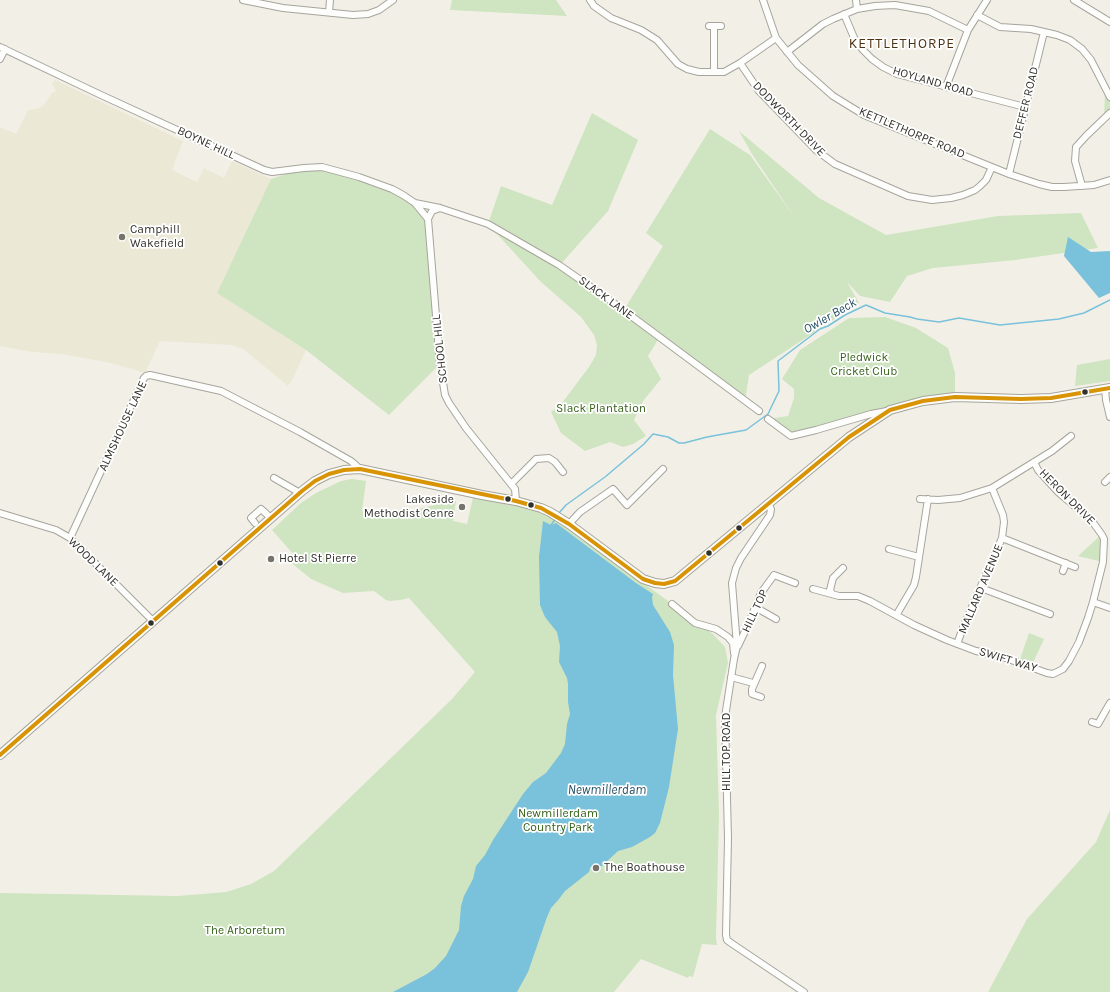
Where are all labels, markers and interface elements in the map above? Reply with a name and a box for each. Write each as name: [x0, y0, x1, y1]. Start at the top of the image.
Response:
district label: KETTLETHORPE: [849, 36, 955, 52]
street label: HOYLAND ROAD: [891, 64, 975, 100]
street label: DEFFER ROAD: [1010, 65, 1042, 141]
street label: DODWORTH DRIVE: [750, 79, 828, 159]
street label: KETTLETHORPE ROAD: [857, 104, 967, 162]
street label: BOYNE HILL: [175, 123, 237, 163]
place label: Camphill Wakefield: [130, 223, 184, 251]
marker: Camphill Wakefield: [117, 232, 127, 242]
street label: SLACK LANE: [576, 273, 636, 323]
water label: Owler Beck: [801, 295, 859, 337]
street label: SCHOOL HILL: [429, 314, 451, 384]
park label: Pledwick Cricket Club: [831, 351, 897, 379]
street label: ALMSHOUSE LANE: [96, 379, 150, 473]
unlabelled marker: [1080, 387, 1090, 397]
park label: Slack Plantation: [556, 402, 646, 416]
street label: HERON DRIVE: [1036, 466, 1098, 528]
place label: Lakeside Methodist Cenre: [364, 493, 454, 521]
unlabelled marker: [503, 494, 513, 504]
unlabelled marker: [526, 500, 536, 510]
marker: Lakeside Methodist Cenre: [457, 502, 467, 512]
unlabelled marker: [734, 523, 744, 533]
street label: WOOD LANE: [65, 534, 121, 590]
street label: MALLARD AVENUE: [956, 542, 1006, 636]
unlabelled marker: [704, 548, 714, 558]
place label: Hotel St Pierre: [279, 552, 356, 566]
marker: Hotel St Pierre: [266, 554, 276, 564]
unlabelled marker: [215, 558, 225, 568]
street label: HILL TOP: [739, 587, 771, 635]
unlabelled marker: [146, 618, 156, 628]
street label: SWIFT WAY: [977, 644, 1039, 676]
street label: HILL TOP ROAD: [720, 713, 734, 791]
water label: Newmillerdam: [568, 782, 646, 798]
park label: Newmillerdam Country Park: [518, 807, 598, 835]
place label: The Boathouse: [604, 861, 685, 875]
marker: The Boathouse: [591, 863, 601, 873]
park label: The Arboretum: [205, 924, 285, 938]

